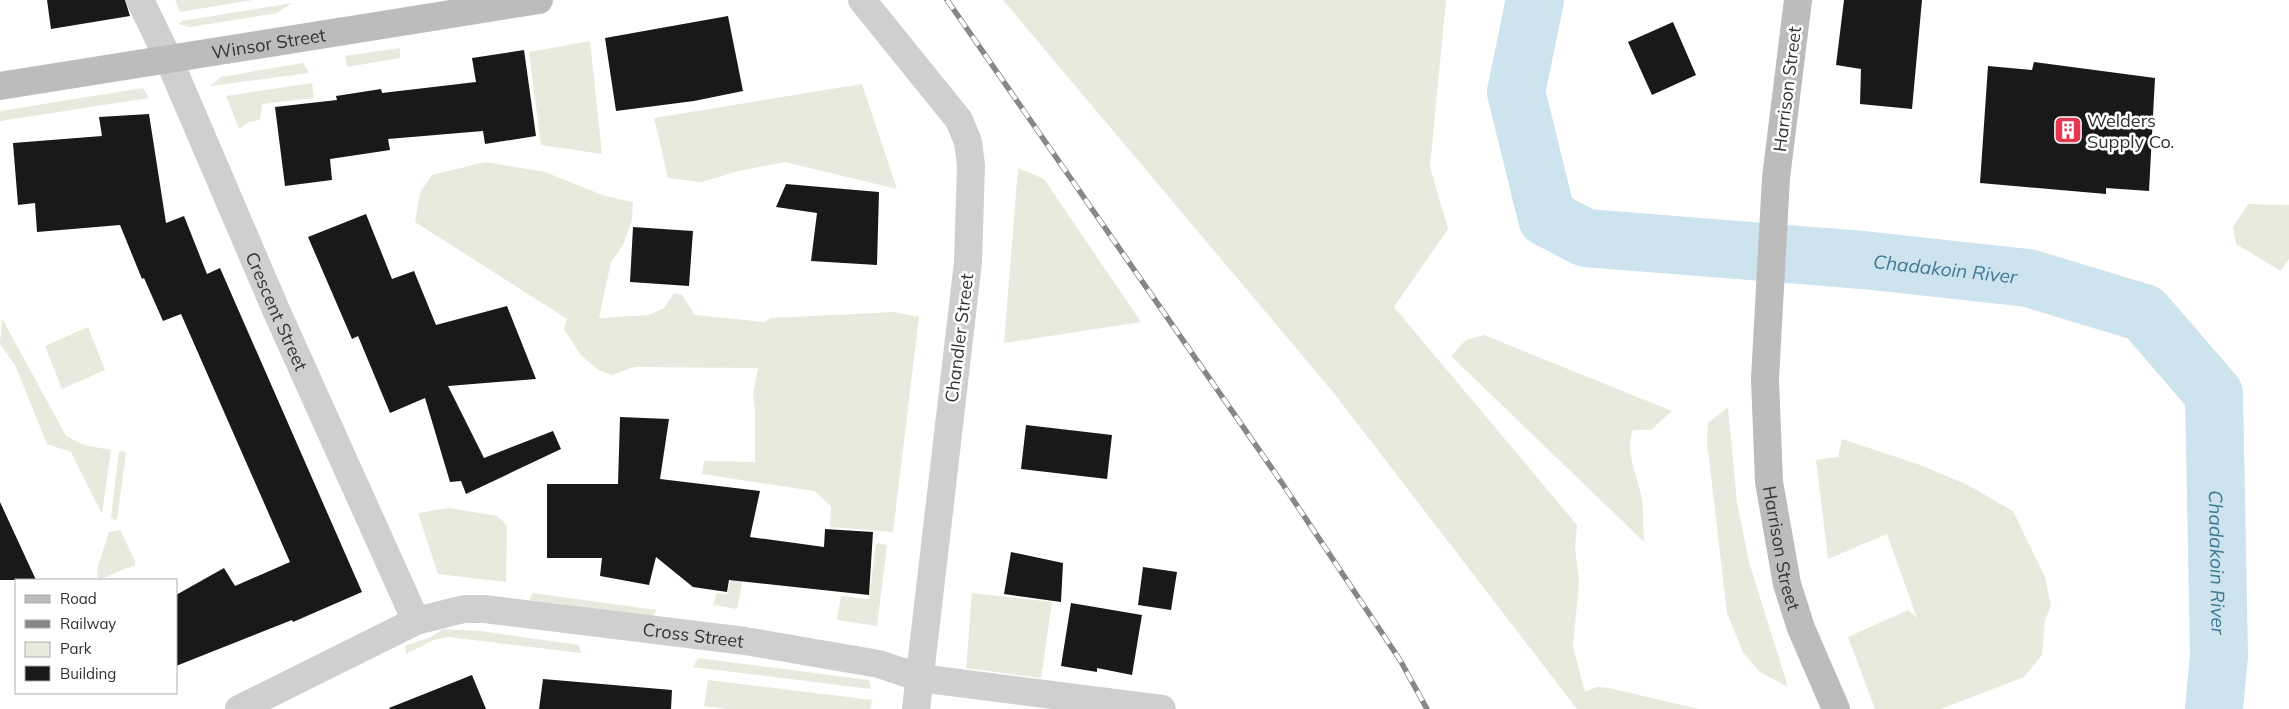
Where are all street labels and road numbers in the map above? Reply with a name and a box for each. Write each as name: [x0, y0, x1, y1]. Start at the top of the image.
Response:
street label: Winsor Street: [210, 23, 327, 64]
street label: Harrison Street: [1768, 25, 1806, 153]
street label: Crescent Street: [241, 248, 313, 374]
street label: Chandler Street: [940, 272, 978, 404]
street label: Harrison Street: [1758, 484, 1806, 613]
street label: Cross Street: [642, 617, 745, 652]

